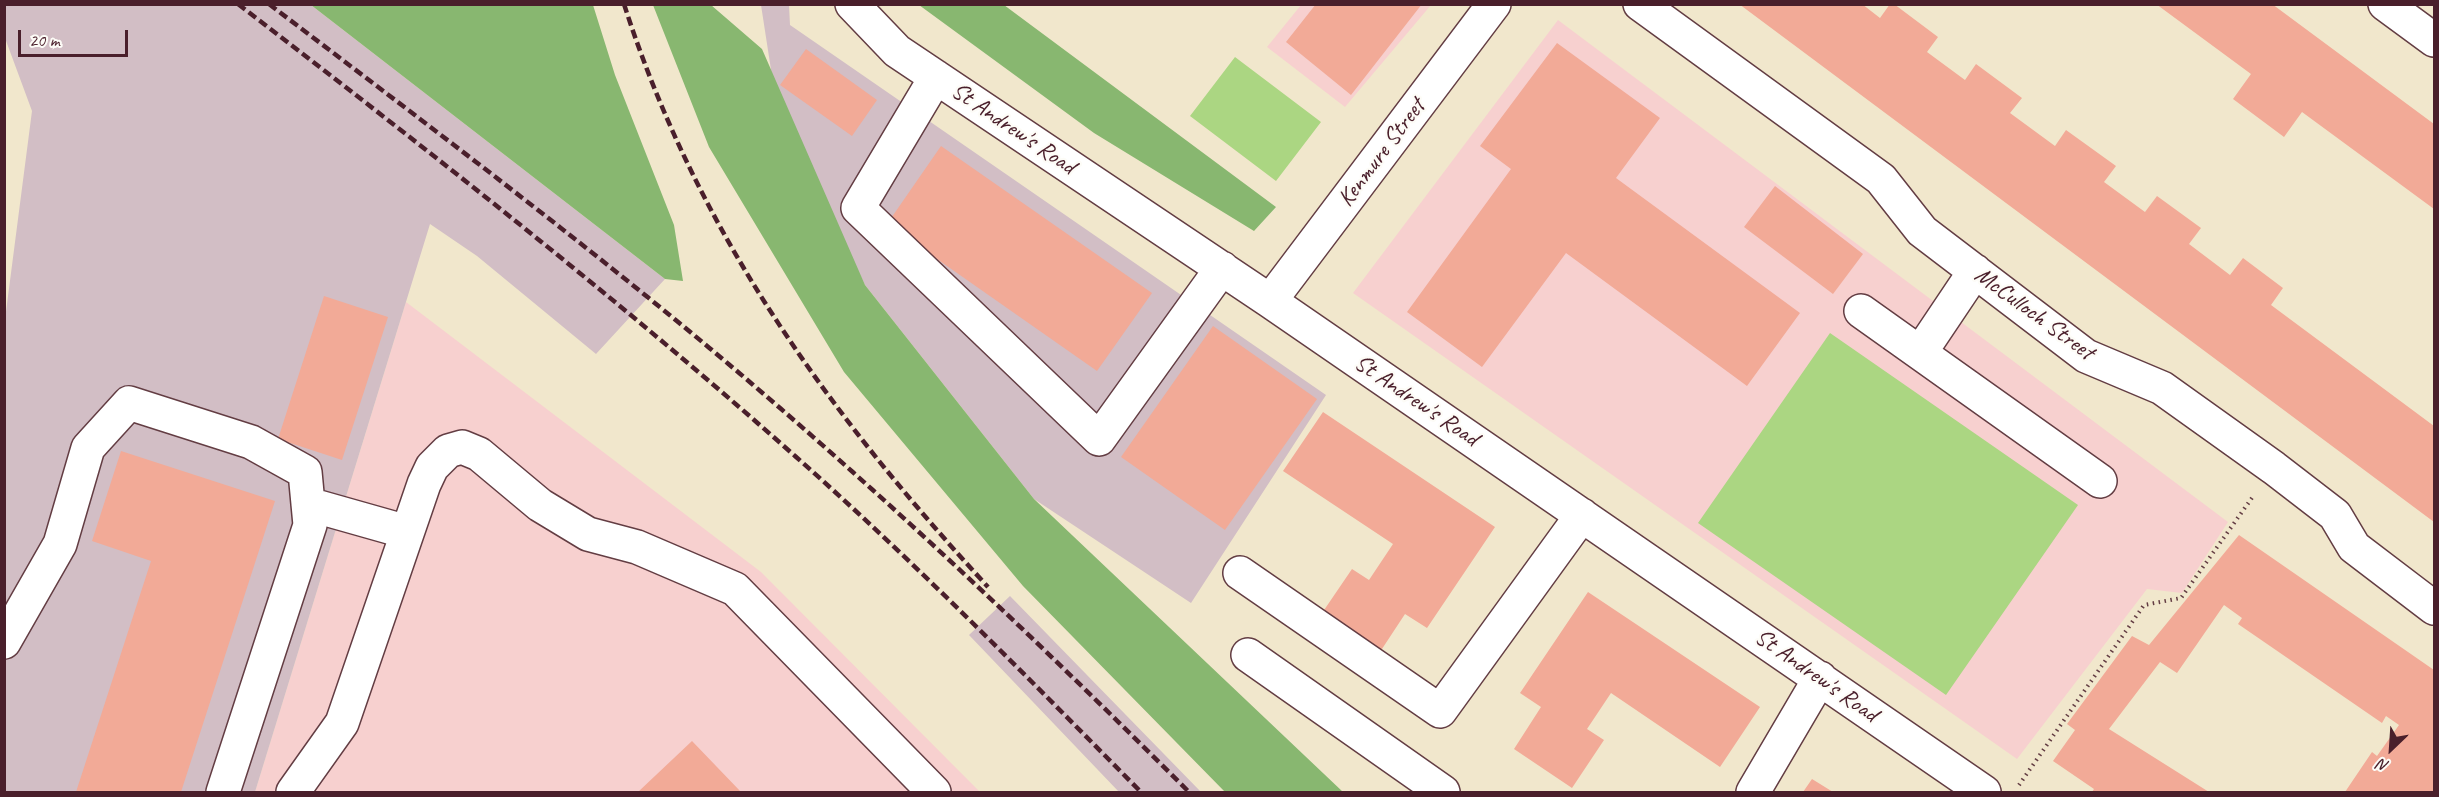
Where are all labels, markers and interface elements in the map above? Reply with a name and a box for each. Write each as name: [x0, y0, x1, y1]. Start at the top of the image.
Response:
scale bar: [21, 18, 130, 56]
text: 20 m: [29, 29, 60, 51]
street label: St Andrew's Road: [945, 77, 1081, 181]
street label: Kenmure Street: [1332, 93, 1432, 213]
street label: McCulloch Street: [1969, 261, 2099, 367]
street label: St Andrew's Road: [1348, 349, 1484, 453]
street label: St Andrew's Road: [1749, 623, 1883, 729]
north arrow: [2361, 719, 2421, 779]
text: N: [2375, 754, 2392, 776]

